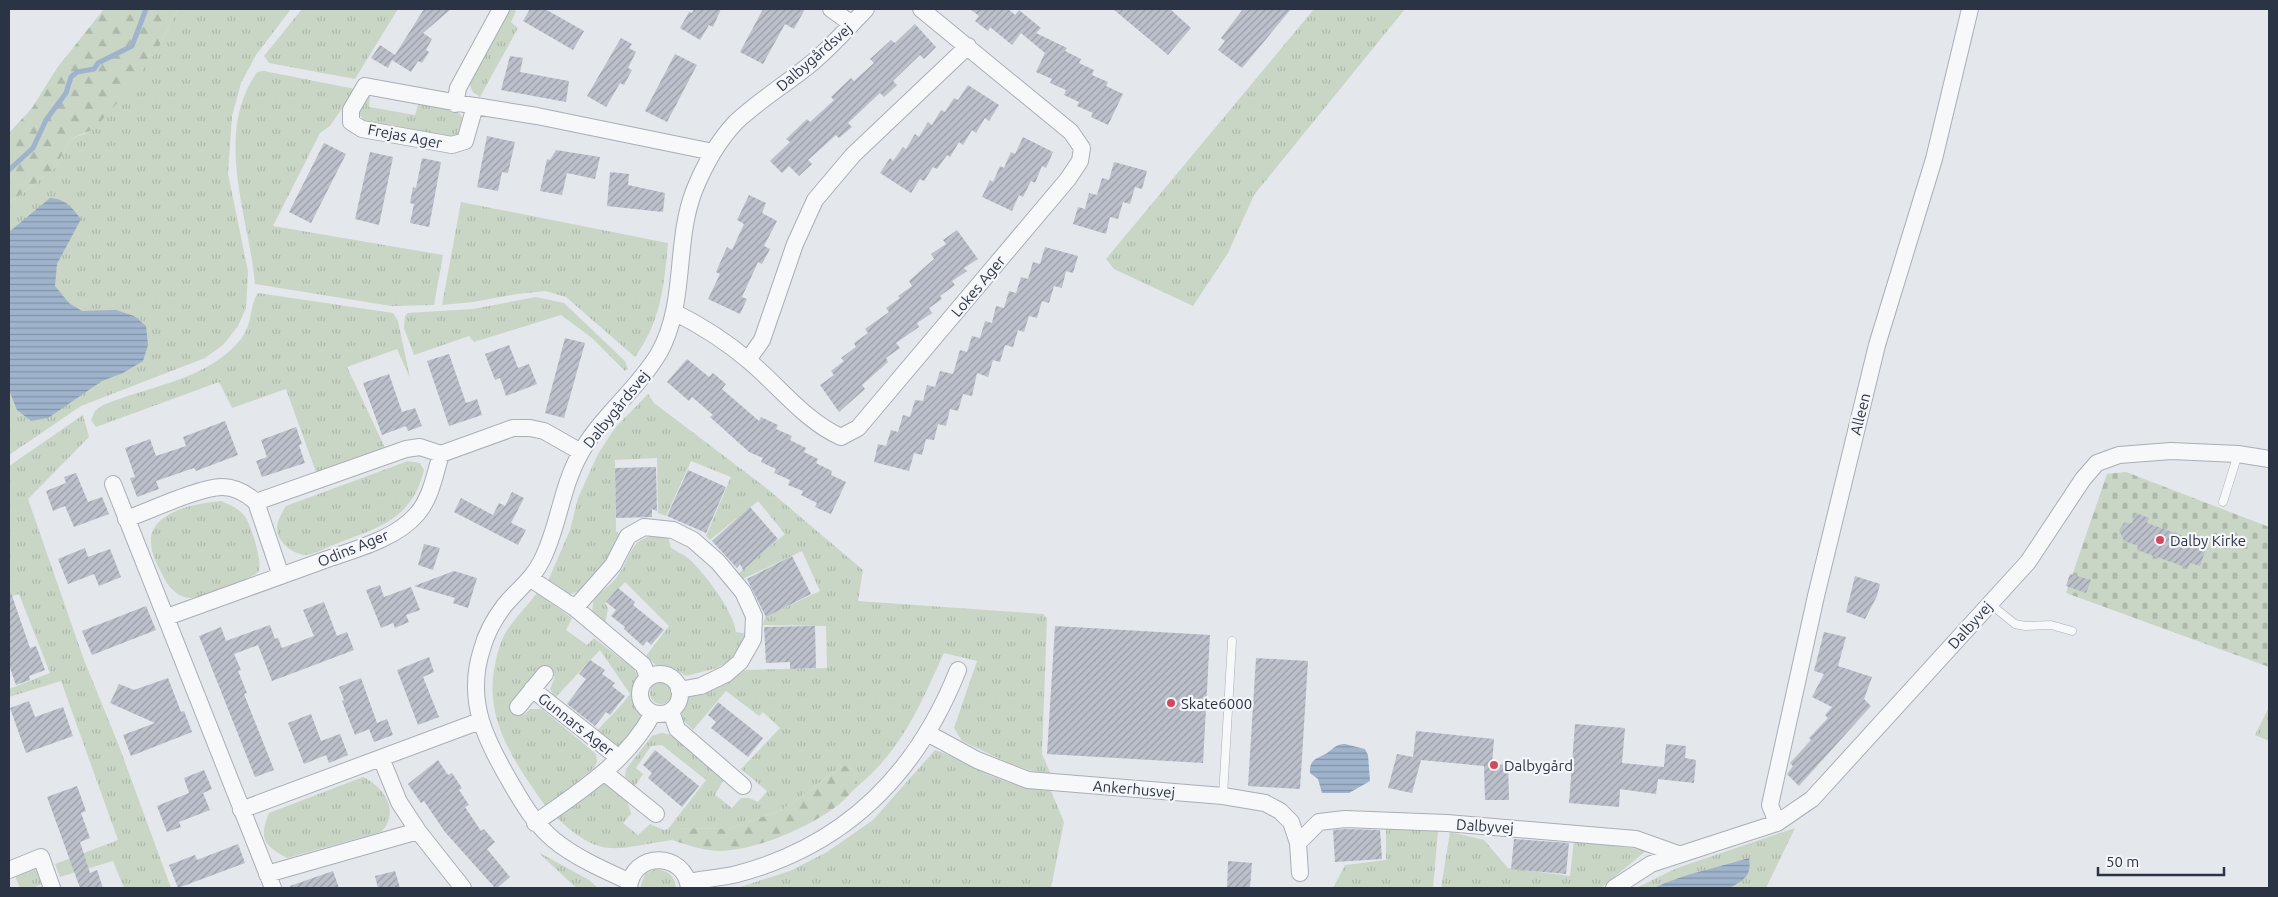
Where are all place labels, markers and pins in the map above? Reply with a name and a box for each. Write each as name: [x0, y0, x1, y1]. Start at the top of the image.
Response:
place label: Dalby Kirke: [2170, 532, 2246, 549]
marker: Dalby Kirke: [2154, 534, 2166, 546]
place label: Skate6000: [1181, 695, 1252, 712]
marker: Skate6000: [1165, 697, 1177, 709]
place label: Dalbygård: [1504, 757, 1573, 774]
marker: Dalbygård: [1488, 759, 1500, 771]

